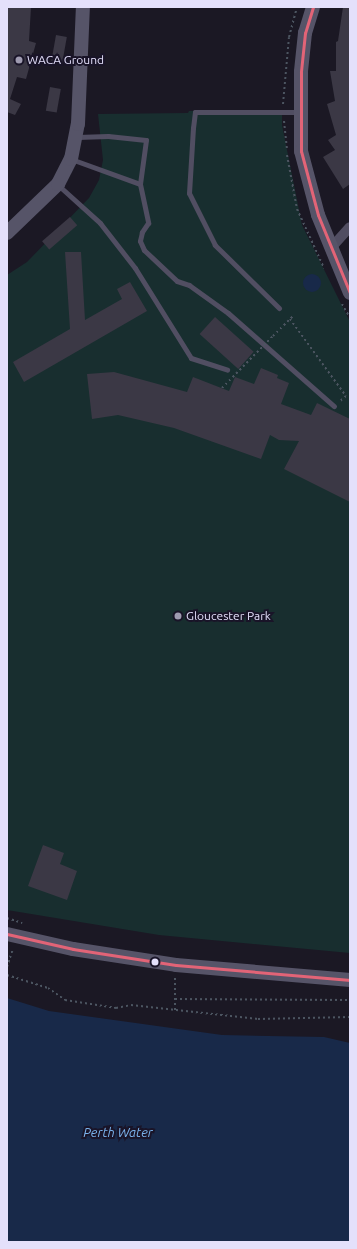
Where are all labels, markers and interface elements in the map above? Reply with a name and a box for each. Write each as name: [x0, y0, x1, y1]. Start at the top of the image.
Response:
place label: WACA Ground: [27, 53, 104, 67]
marker: WACA Ground: [14, 55, 24, 65]
place label: Gloucester Park: [186, 609, 271, 623]
marker: Gloucester Park: [173, 611, 183, 621]
unlabelled marker: [150, 957, 160, 967]
water label: Perth Water: [83, 1124, 153, 1140]

